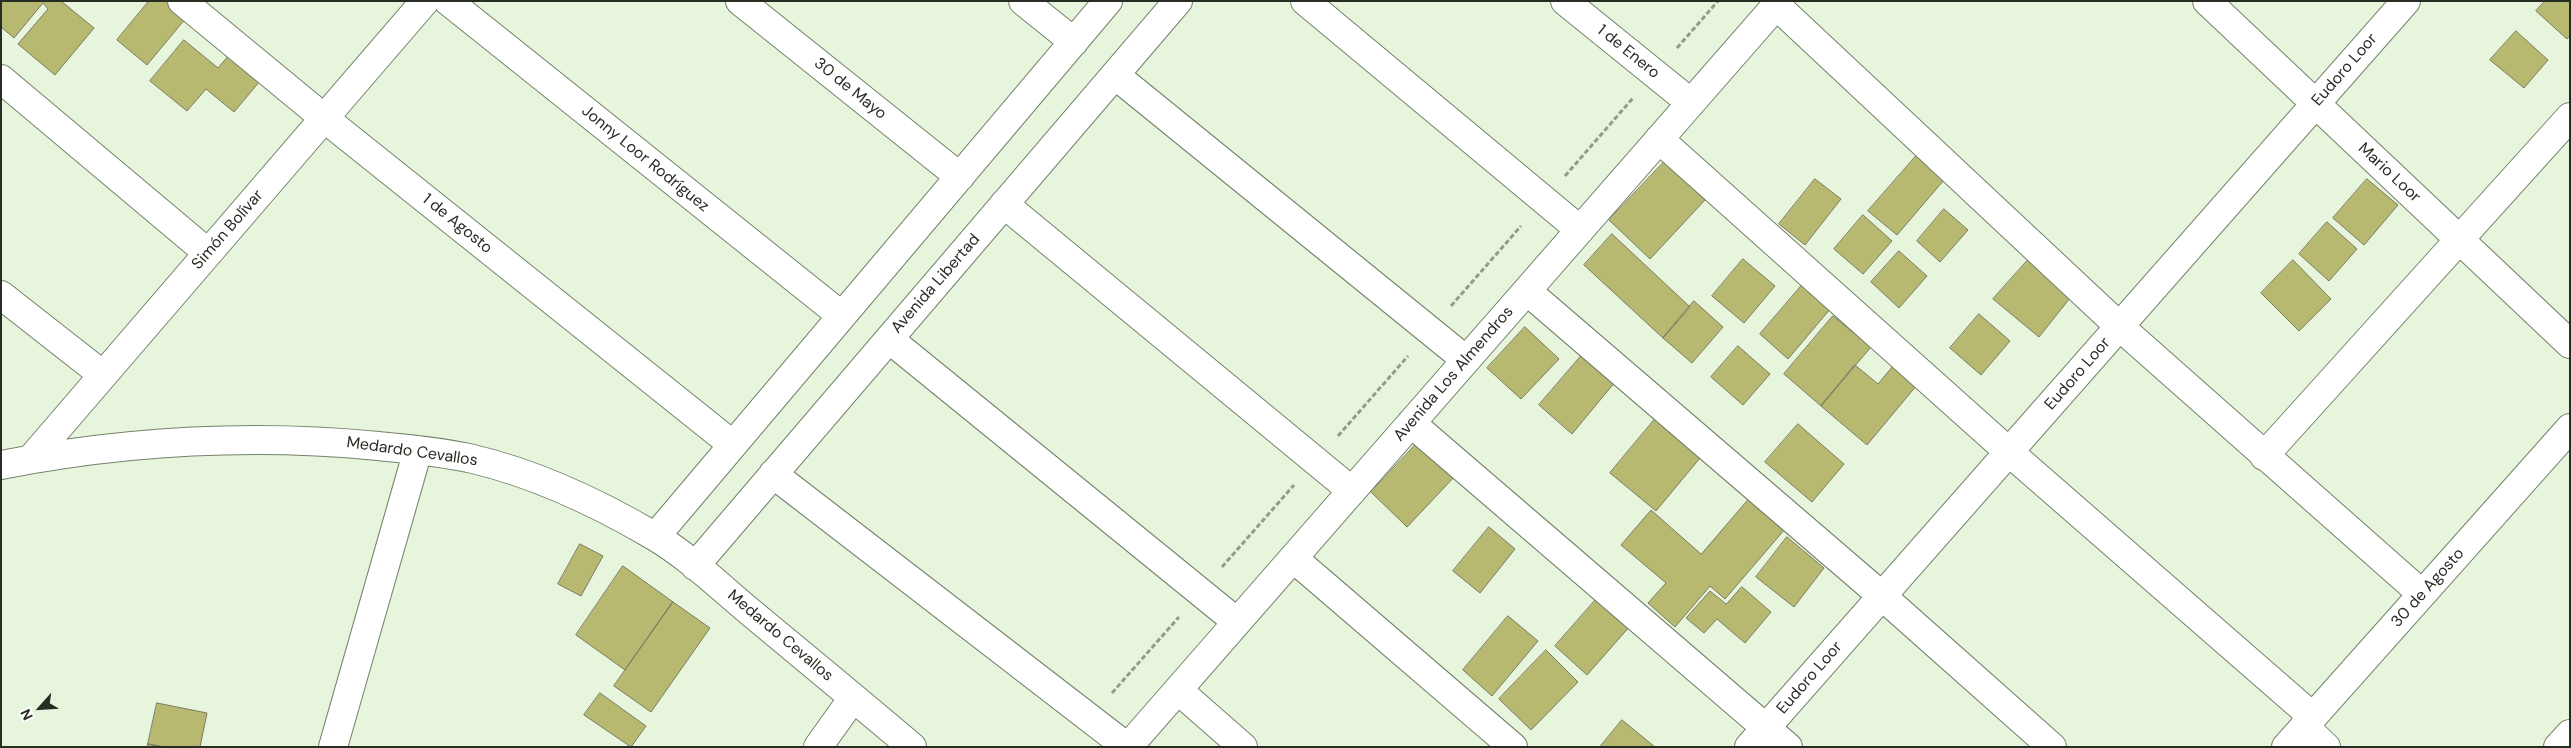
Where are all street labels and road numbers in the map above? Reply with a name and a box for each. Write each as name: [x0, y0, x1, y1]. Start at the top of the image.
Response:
street label: 1 de Enero: [1593, 21, 1663, 83]
street label: Eudoro Loor: [2308, 30, 2382, 110]
street label: 30 de Mayo: [810, 54, 890, 124]
street label: Jonny Loor Rodríguez: [577, 102, 713, 216]
street label: Mario Loor: [2354, 139, 2424, 207]
street label: Simón Bolívar: [188, 186, 268, 274]
street label: 1 de Agosto: [418, 190, 496, 258]
street label: Avenida Libertad: [888, 230, 984, 338]
street label: Avenida Los Almendros: [1390, 303, 1518, 445]
street label: Eudoro Loor: [2041, 334, 2115, 414]
street label: Medardo Cevallos: [345, 433, 479, 471]
street label: 30 de Agosto: [2387, 544, 2469, 632]
street label: Medardo Cevallos: [723, 586, 837, 686]
street label: Eudoro Loor: [1773, 638, 1847, 718]

